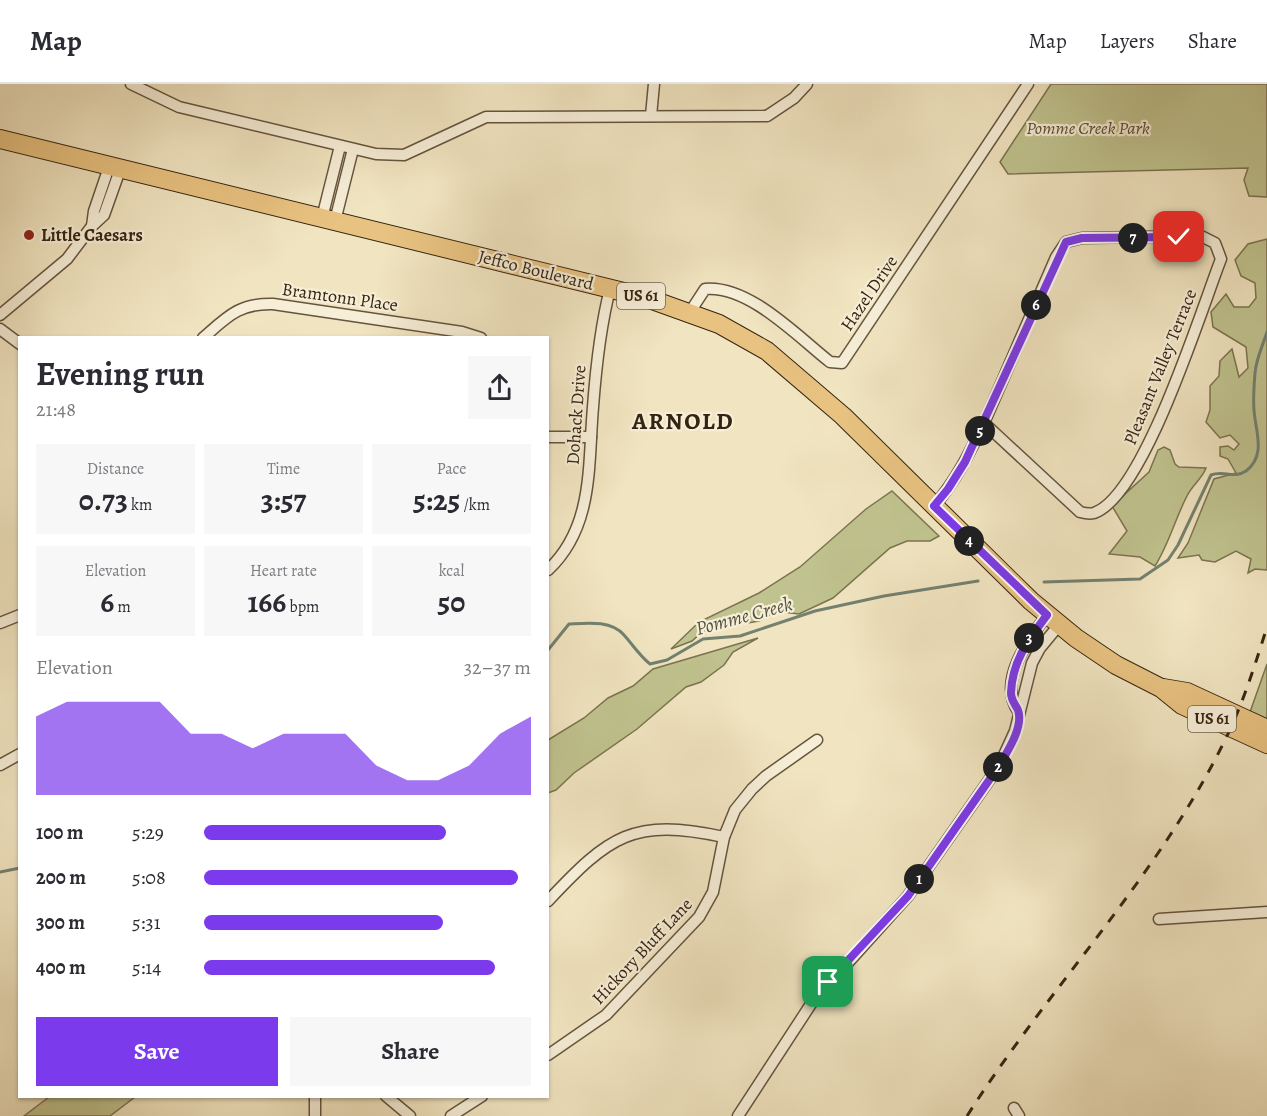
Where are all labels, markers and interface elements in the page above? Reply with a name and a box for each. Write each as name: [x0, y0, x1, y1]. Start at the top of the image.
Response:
text: Map: [30, 22, 82, 60]
text: Map: [1028, 27, 1067, 55]
text: Layers: [1100, 27, 1155, 55]
text: Share: [1188, 27, 1237, 55]
park label: Pomme Creek Park: [1026, 116, 1150, 140]
pin: [1153, 211, 1204, 262]
icon: check: [1162, 220, 1195, 253]
place label: Little Caesars: [41, 223, 143, 247]
pin: 7: [1118, 223, 1148, 253]
text: 7: [1130, 227, 1136, 249]
marker: Little Caesars: [22, 228, 36, 242]
street label: Jeffco Boulevard: [476, 244, 597, 296]
street label: Hazel Drive: [835, 251, 903, 335]
street label: Bramtonn Place: [280, 277, 400, 317]
road number: US 61: [617, 283, 665, 309]
street label: Pleasant Valley Terrace: [1118, 285, 1202, 449]
pin: 6: [1021, 290, 1051, 320]
text: 6: [1032, 294, 1040, 316]
text: Evening run: [36, 351, 205, 396]
button: share: [468, 356, 531, 419]
street label: Dohack Drive: [561, 364, 591, 466]
text: 21:48: [36, 396, 76, 423]
district label: ARNOLD: [631, 405, 734, 437]
pin: 5: [965, 416, 995, 446]
text: 5: [977, 420, 983, 442]
text: Distance: [87, 458, 144, 480]
text: Time: [267, 458, 300, 480]
text: Pace: [437, 458, 466, 480]
text: 0.73: [79, 480, 128, 520]
text: 3:57: [261, 480, 306, 520]
text: 5:25: [413, 480, 460, 520]
text: km: [128, 494, 152, 516]
text: /km: [460, 494, 490, 516]
pin: 4: [954, 526, 984, 556]
text: 4: [965, 530, 973, 552]
text: Elevation: [85, 560, 146, 582]
text: Heart rate: [250, 560, 317, 582]
text: kcal: [439, 560, 464, 582]
text: 6: [100, 582, 114, 622]
text: 166: [248, 582, 286, 622]
text: 50: [438, 582, 465, 622]
water label: Pomme Creek: [693, 590, 796, 642]
text: m: [114, 596, 131, 618]
text: bpm: [286, 596, 319, 618]
pin: 3: [1014, 623, 1044, 653]
text: 3: [1026, 627, 1032, 649]
text: Elevation: [36, 654, 113, 681]
text: 32–37 m: [464, 654, 531, 681]
road number: US 61: [1188, 706, 1236, 732]
pin: 2: [983, 752, 1013, 782]
text: 2: [994, 756, 1002, 778]
text: 100 m: [36, 819, 84, 846]
text: 5:29: [132, 819, 164, 846]
text: 200 m: [36, 864, 86, 891]
text: 5:08: [132, 864, 166, 891]
pin: 1: [904, 864, 934, 894]
text: 1: [916, 868, 922, 890]
street label: Hickory Bluff Lane: [586, 892, 698, 1010]
text: 300 m: [36, 909, 85, 936]
text: 5:31: [132, 909, 161, 936]
text: 400 m: [36, 954, 86, 981]
text: 5:14: [132, 954, 161, 981]
pin: [802, 956, 853, 1007]
icon: arrive: [811, 965, 844, 998]
button: Save: [36, 1017, 278, 1086]
button: Share: [290, 1017, 531, 1086]

